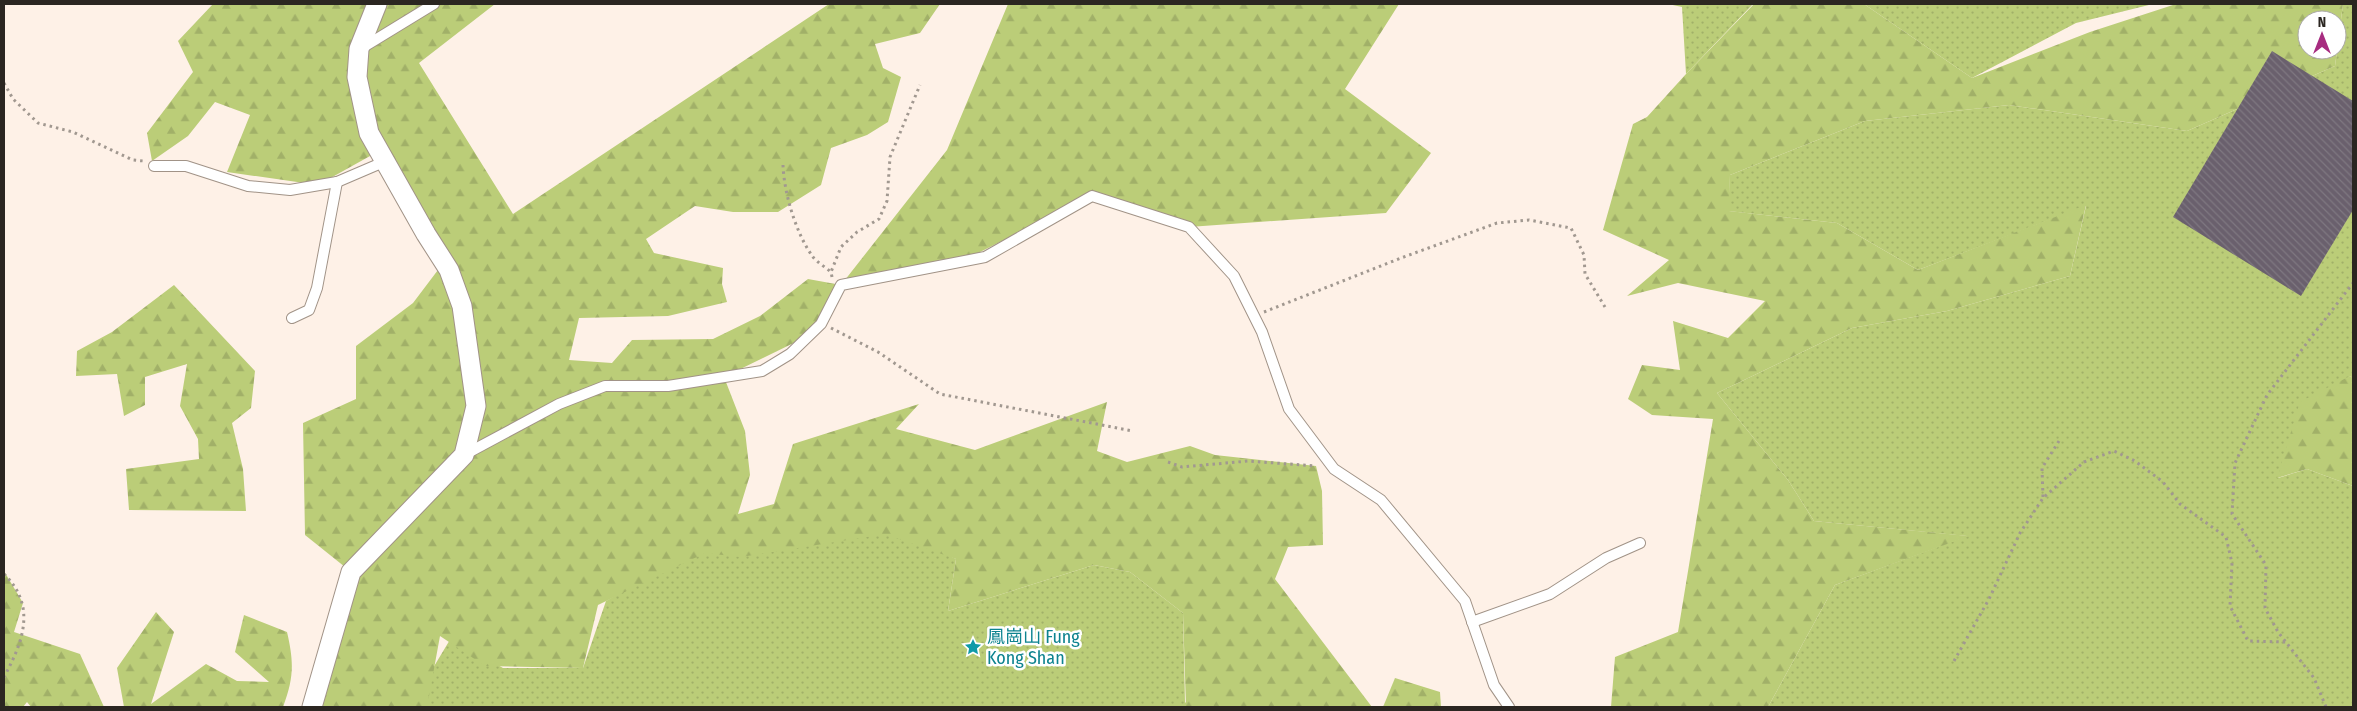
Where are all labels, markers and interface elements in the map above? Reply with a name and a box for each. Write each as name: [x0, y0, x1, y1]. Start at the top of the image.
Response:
north arrow: [2297, 10, 2347, 60]
text: N: [2318, 14, 2326, 31]
place label: 鳳崗山 Fung Kong Shan: [987, 626, 1080, 669]
place icon: 鳳崗山 Fung Kong Shan: [963, 637, 983, 657]

